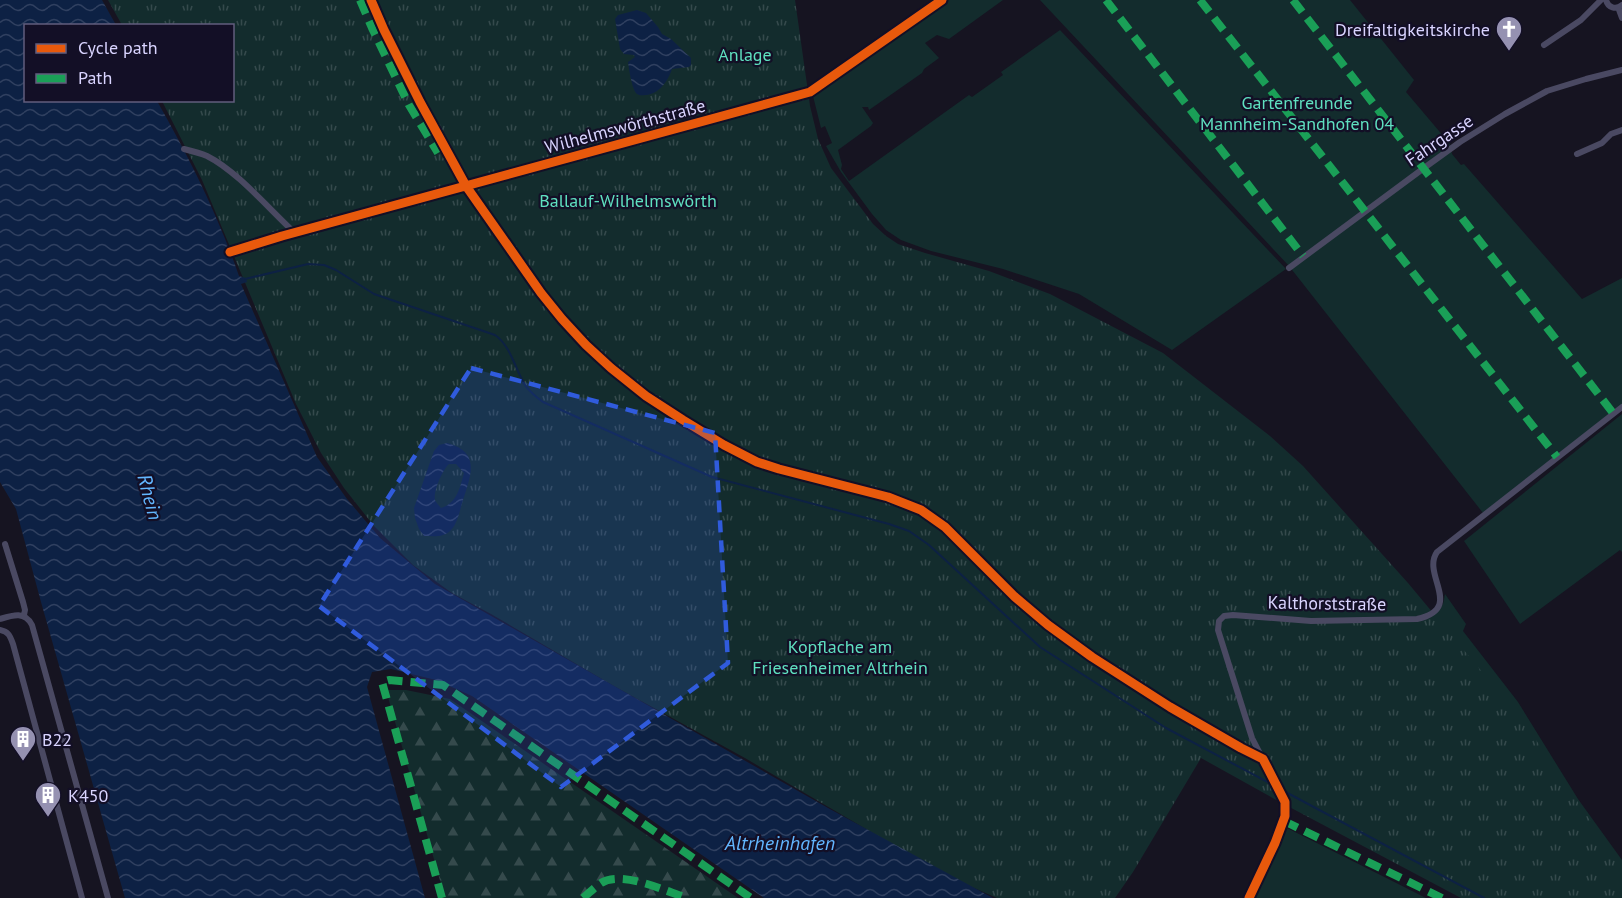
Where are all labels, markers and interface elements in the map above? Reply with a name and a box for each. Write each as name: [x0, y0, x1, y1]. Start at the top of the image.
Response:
church icon: Dreifaltigkeitskirche: [1494, 14, 1524, 52]
place label: Dreifaltigkeitskirche: [1335, 18, 1490, 41]
legend: [24, 24, 234, 102]
text: Cycle path: [78, 36, 158, 59]
park label: Anlage: [718, 43, 772, 66]
text: Path: [78, 66, 112, 89]
park label: Gartenfreunde Mannheim-Sandhofen 04: [1200, 91, 1394, 135]
street label: Wilhelmswörthstraße: [542, 94, 708, 158]
street label: Fahrgasse: [1401, 109, 1477, 171]
park label: Ballauf-Wilhelmswörth: [539, 189, 717, 212]
water label: Rhein: [131, 471, 169, 523]
street label: Kalthorststraße: [1268, 590, 1386, 616]
park label: Kopflache am Friesenheimer Altrhein: [752, 635, 928, 679]
building icon: B22: [8, 724, 38, 762]
place label: B22: [42, 728, 72, 751]
building icon: K450: [33, 780, 63, 818]
place label: K450: [68, 784, 109, 807]
water label: Altrheinhafen: [724, 830, 835, 856]

